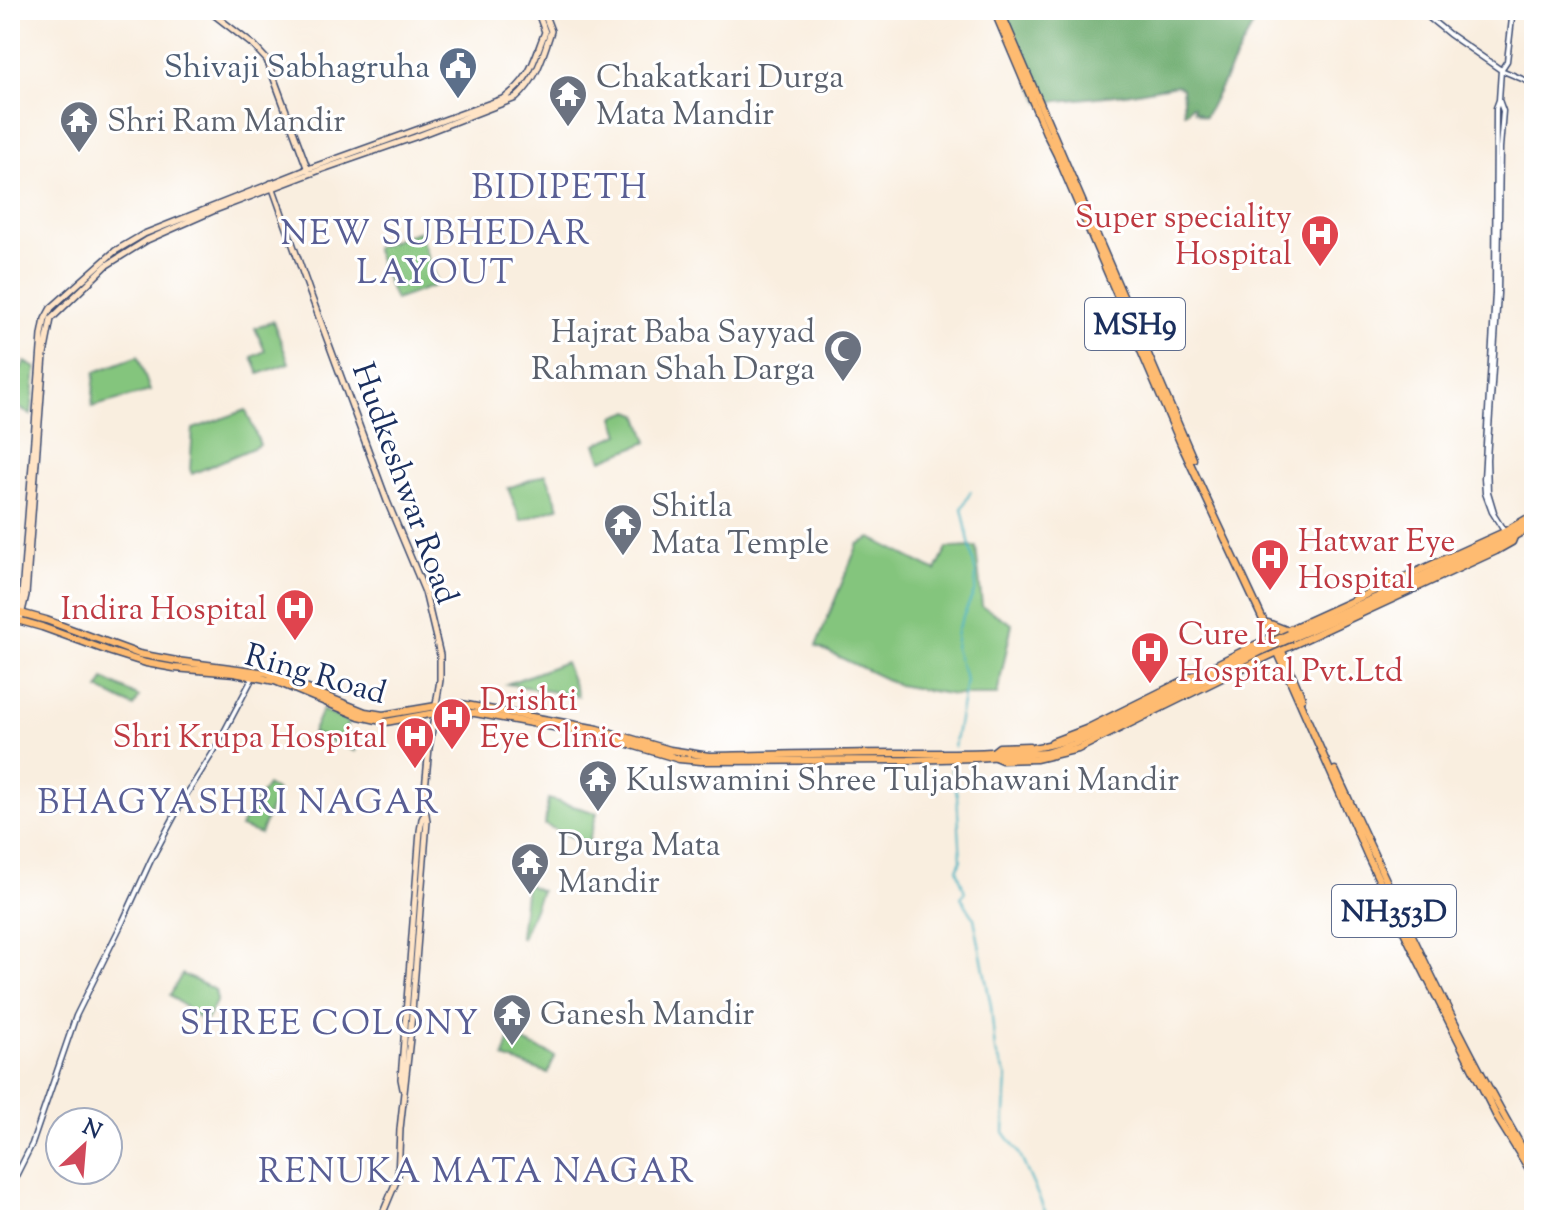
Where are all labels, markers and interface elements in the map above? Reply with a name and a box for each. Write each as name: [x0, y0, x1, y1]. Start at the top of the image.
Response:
public building icon: Shivaji Sabhagruha: [437, 45, 479, 100]
place label: Shivaji Sabhagruha: [164, 46, 430, 92]
place label: Chakatkari Durga Mata Mandir: [596, 56, 844, 139]
temple icon: Chakatkari Durga Mata Mandir: [547, 73, 589, 128]
temple icon: Shri Ram Mandir: [58, 99, 100, 154]
place label: Shri Ram Mandir: [107, 100, 345, 146]
district label: BIDIPETH: [471, 165, 649, 214]
place label: Super speciality Hospital: [1075, 196, 1292, 279]
district label: NEW SUBHEDAR LAYOUT: [281, 211, 591, 299]
hospital icon: Super speciality Hospital: [1299, 213, 1341, 268]
road number: MSH9: [1085, 298, 1185, 350]
place label: Hajrat Baba Sayyad Rahman Shah Darga: [531, 311, 815, 394]
mosque icon: Hajrat Baba Sayyad Rahman Shah Darga: [822, 328, 864, 383]
street label: Hudkeshwar Road: [338, 357, 468, 611]
place label: Shitla Mata Temple: [651, 485, 829, 568]
temple icon: Shitla Mata Temple: [602, 502, 644, 557]
place label: Hatwar Eye Hospital: [1298, 520, 1455, 603]
hospital icon: Hatwar Eye Hospital: [1249, 537, 1291, 592]
hospital icon: Indira Hospital: [274, 587, 316, 642]
place label: Indira Hospital: [61, 588, 267, 634]
place label: Cure It Hospital Pvt.Ltd: [1178, 613, 1403, 696]
hospital icon: Cure It Hospital Pvt.Ltd: [1129, 630, 1171, 685]
street label: Ring Road: [239, 634, 391, 718]
place label: Drishti Eye Clinic: [480, 679, 623, 762]
hospital icon: Drishti Eye Clinic: [431, 696, 473, 751]
hospital icon: Shri Krupa Hospital: [394, 715, 436, 770]
place label: Shri Krupa Hospital: [113, 716, 387, 762]
temple icon: Kulswamini Shree Tuljabhawani Mandir: [577, 758, 619, 813]
place label: Kulswamini Shree Tuljabhawani Mandir: [626, 759, 1179, 805]
district label: BHAGYASHRI NAGAR: [38, 780, 440, 829]
place label: Durga Mata Mandir: [558, 824, 721, 907]
temple icon: Durga Mata Mandir: [509, 841, 551, 896]
road number: NH353D: [1332, 885, 1456, 937]
temple icon: Ganesh Mandir: [491, 992, 533, 1047]
place label: Ganesh Mandir: [540, 993, 754, 1039]
district label: SHREE COLONY: [180, 1001, 480, 1050]
north arrow: [44, 1106, 124, 1186]
text: N: [77, 1112, 107, 1149]
district label: RENUKA MATA NAGAR: [258, 1149, 696, 1198]

